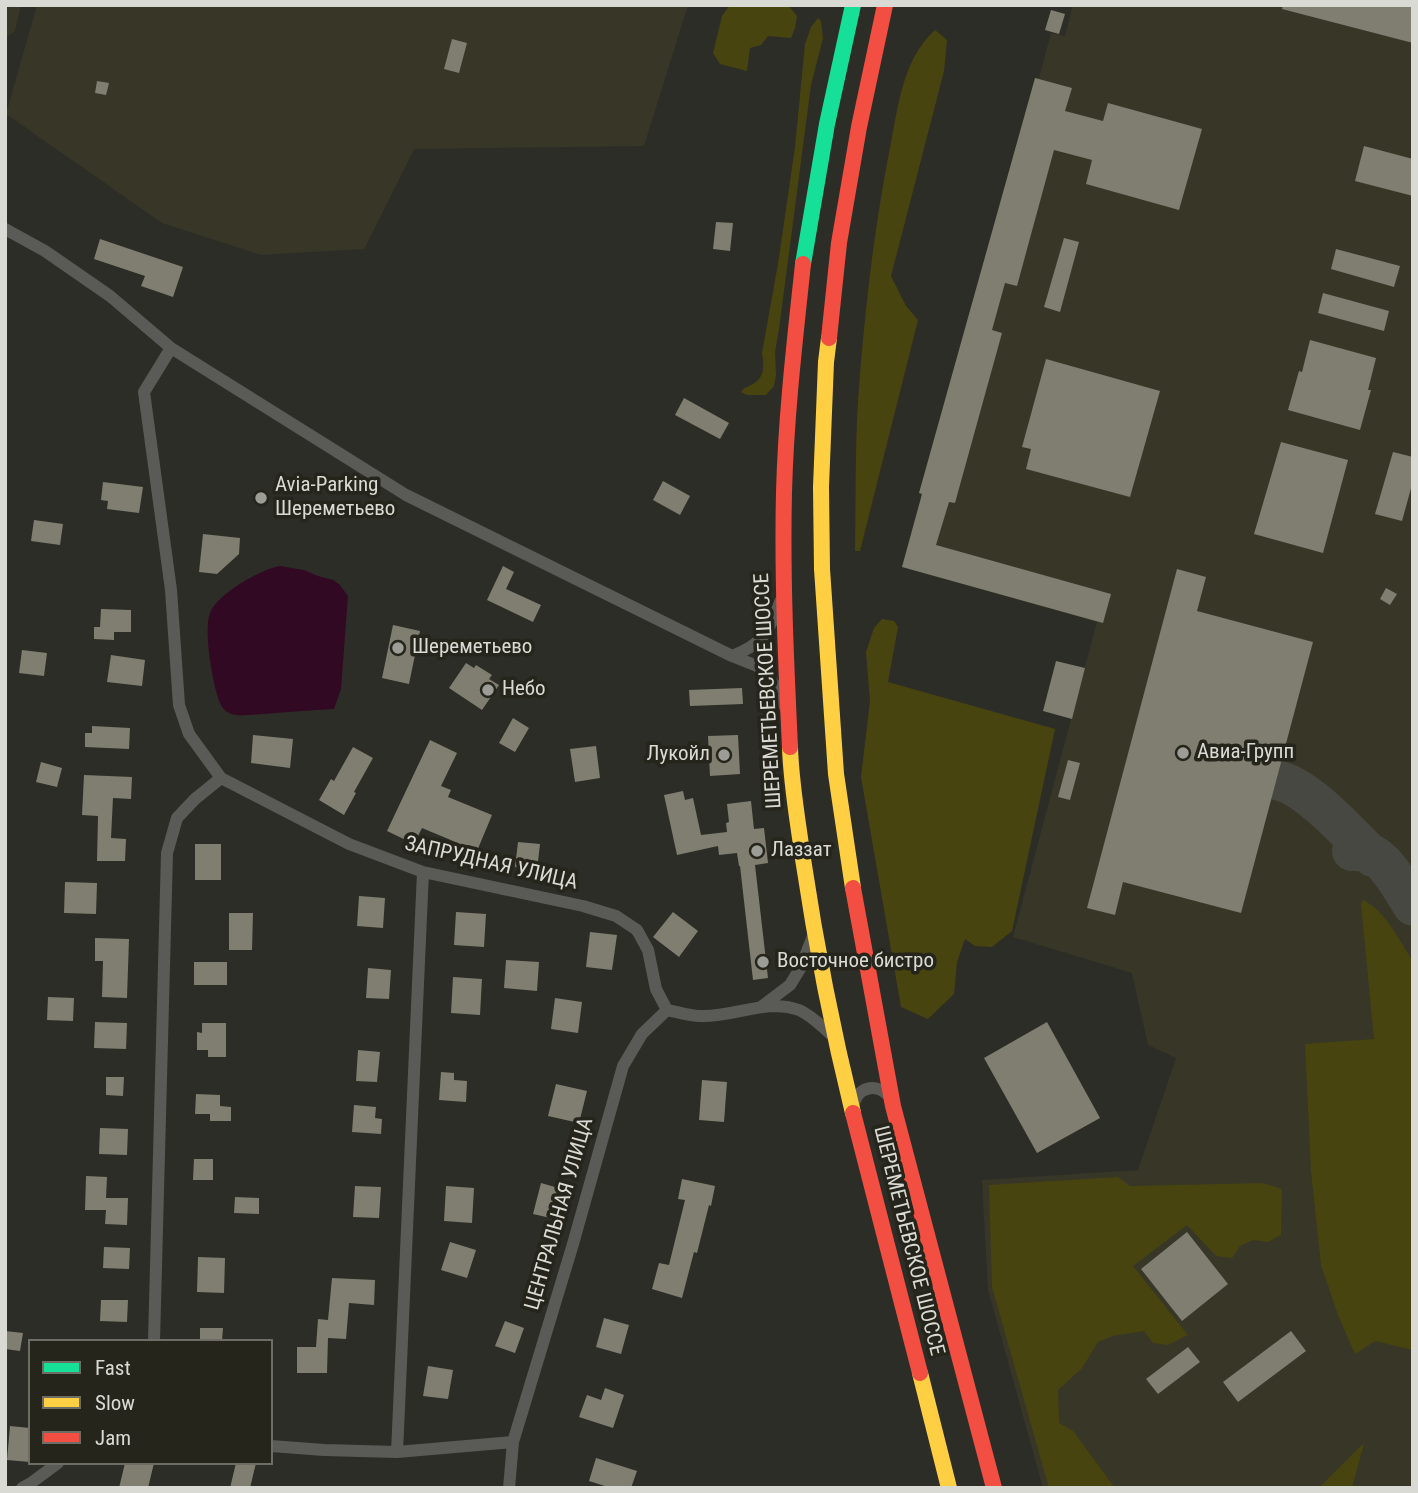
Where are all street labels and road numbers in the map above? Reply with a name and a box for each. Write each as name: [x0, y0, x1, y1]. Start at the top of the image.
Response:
street label: ШЕРЕМЕТЬЕВСКОЕ ШОССЕ: [750, 573, 788, 809]
street label: ЗАПРУДНАЯ УЛИЦА: [402, 832, 580, 896]
street label: ЦЕНТРАЛЬНАЯ УЛИЦА: [520, 1115, 600, 1313]
street label: ШЕРЕМЕТЬЕВСКОЕ ШОССЕ: [867, 1123, 949, 1359]

